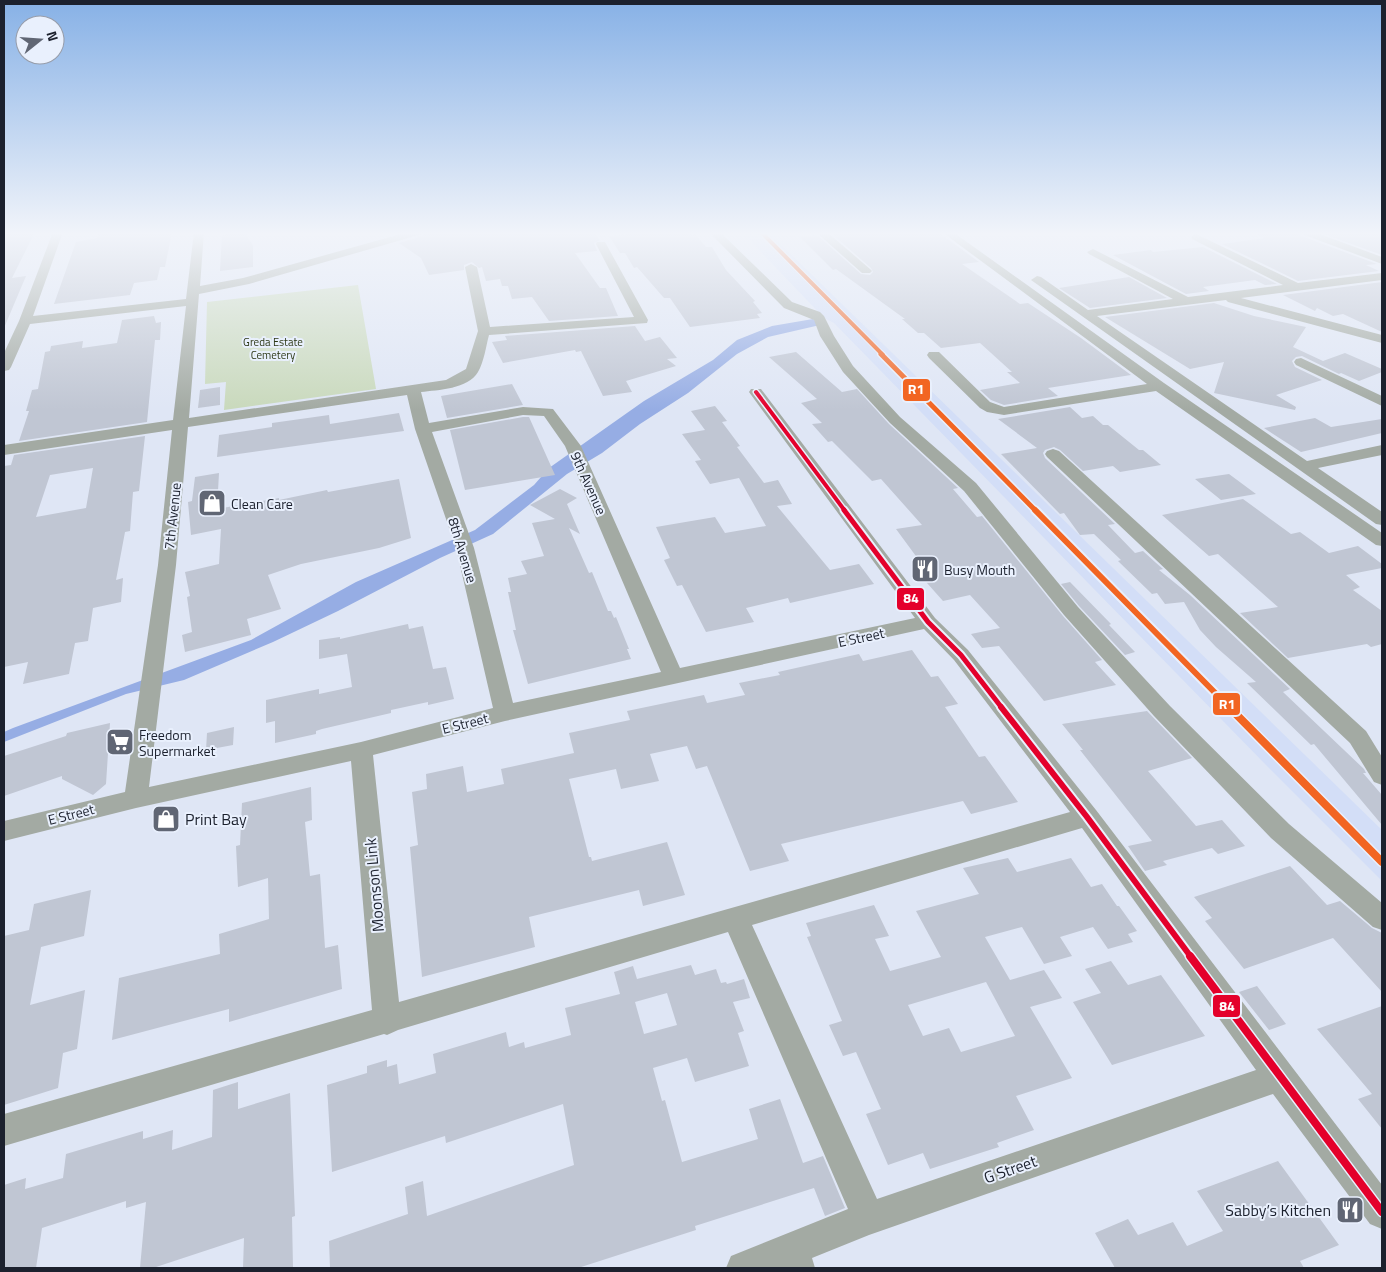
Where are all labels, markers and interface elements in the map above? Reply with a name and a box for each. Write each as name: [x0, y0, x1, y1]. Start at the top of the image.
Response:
north arrow: [15, 15, 65, 65]
text: N: [41, 28, 64, 44]
park label: Greda Estate Cemetery: [243, 334, 303, 363]
line badge: R1: [902, 378, 931, 402]
text: R1: [908, 378, 924, 399]
street label: 9th Avenue: [566, 448, 612, 518]
street label: 7th Avenue: [158, 482, 186, 550]
shop icon: Clean Care: [197, 488, 227, 518]
place label: Clean Care: [231, 493, 293, 514]
street label: 8th Avenue: [443, 515, 483, 585]
restaurant icon: Busy Mouth: [910, 554, 940, 584]
place label: Busy Mouth: [944, 559, 1015, 580]
line badge: 84: [896, 587, 925, 611]
text: 84: [903, 587, 919, 608]
street label: E Street: [836, 622, 886, 652]
line badge: R1: [1212, 692, 1241, 716]
text: R1: [1219, 693, 1235, 714]
street label: E Street: [440, 707, 490, 739]
place label: Freedom Supermarket: [139, 724, 215, 761]
supermarket icon: Freedom Supermarket: [105, 727, 135, 757]
street label: E Street: [46, 798, 96, 830]
shop icon: Print Bay: [151, 804, 181, 834]
place label: Print Bay: [185, 807, 247, 831]
street label: Moonson Link: [358, 837, 390, 933]
line badge: 84: [1212, 994, 1241, 1018]
text: 84: [1219, 995, 1235, 1016]
street label: G Street: [980, 1149, 1040, 1189]
restaurant icon: Sabby’s Kitchen: [1335, 1195, 1365, 1225]
place label: Sabby’s Kitchen: [1225, 1198, 1331, 1222]

